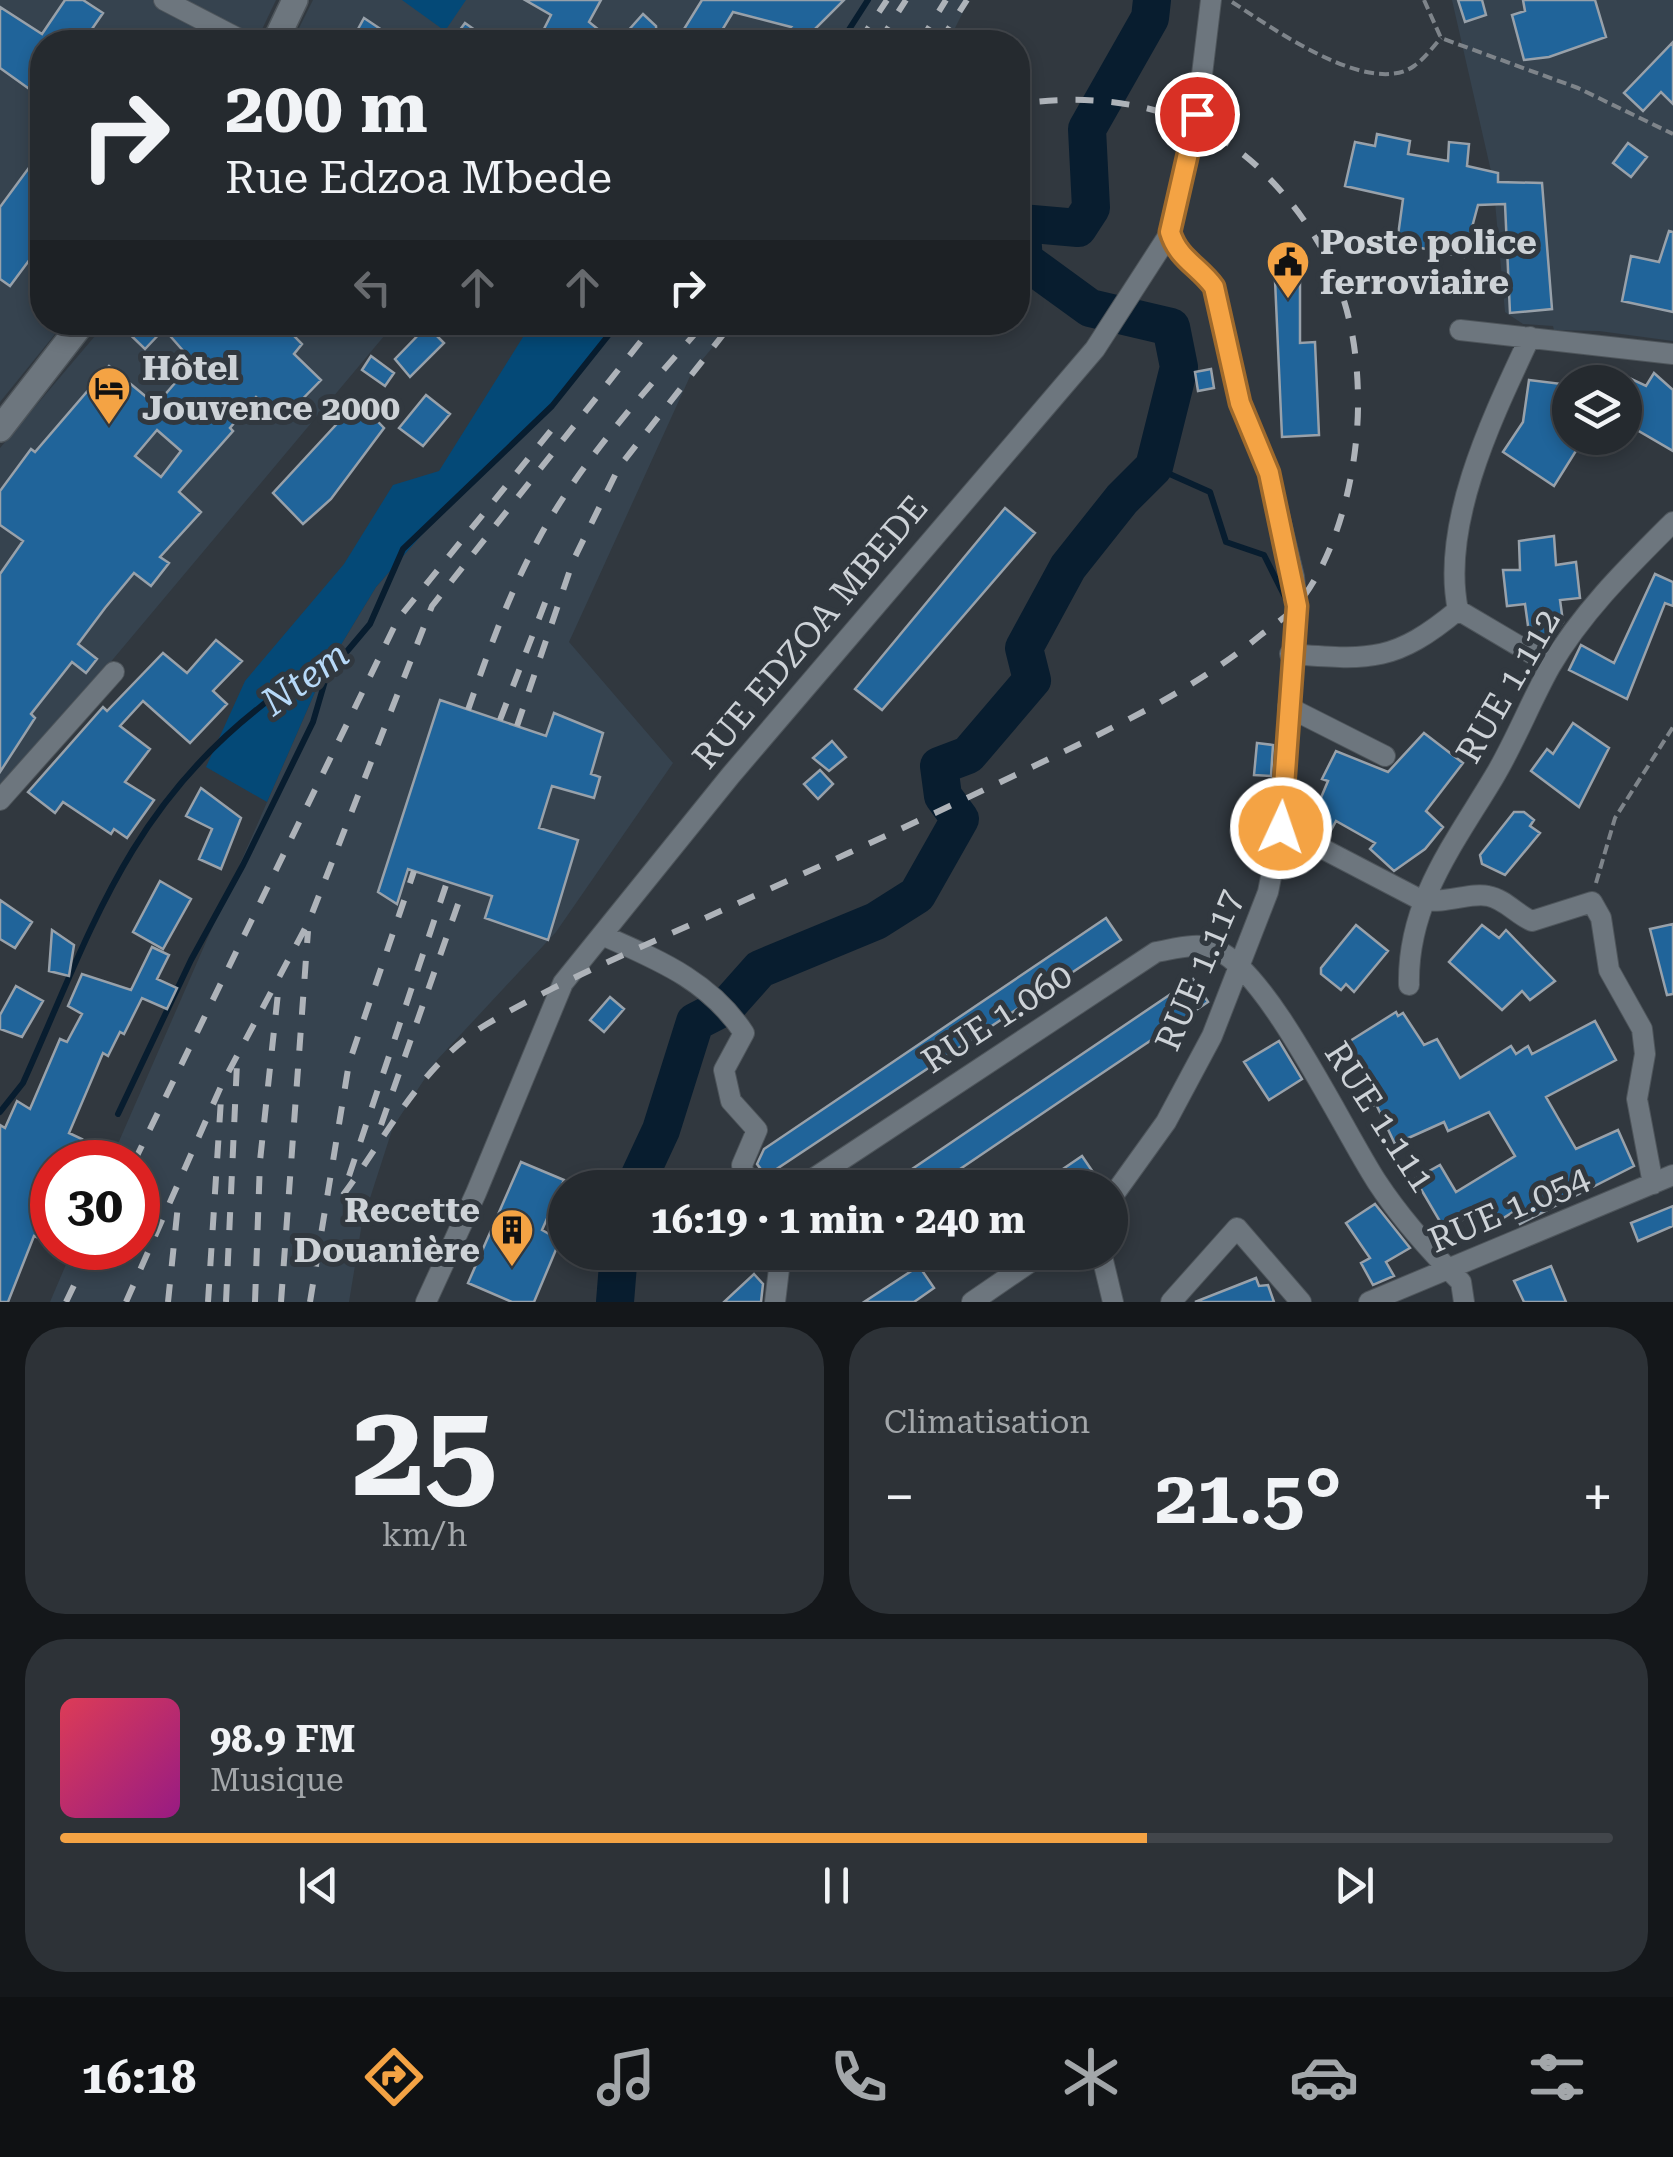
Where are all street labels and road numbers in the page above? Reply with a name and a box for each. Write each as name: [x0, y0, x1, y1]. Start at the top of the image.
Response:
street label: RUE EDZOA MBEDE: [684, 488, 936, 777]
street label: RUE 1.112: [1448, 602, 1569, 770]
street label: RUE 1.117: [1147, 884, 1252, 1057]
street label: RUE 1.060: [915, 955, 1080, 1082]
street label: RUE 1.111: [1316, 1035, 1443, 1200]
street label: RUE 1.054: [1423, 1157, 1596, 1262]

